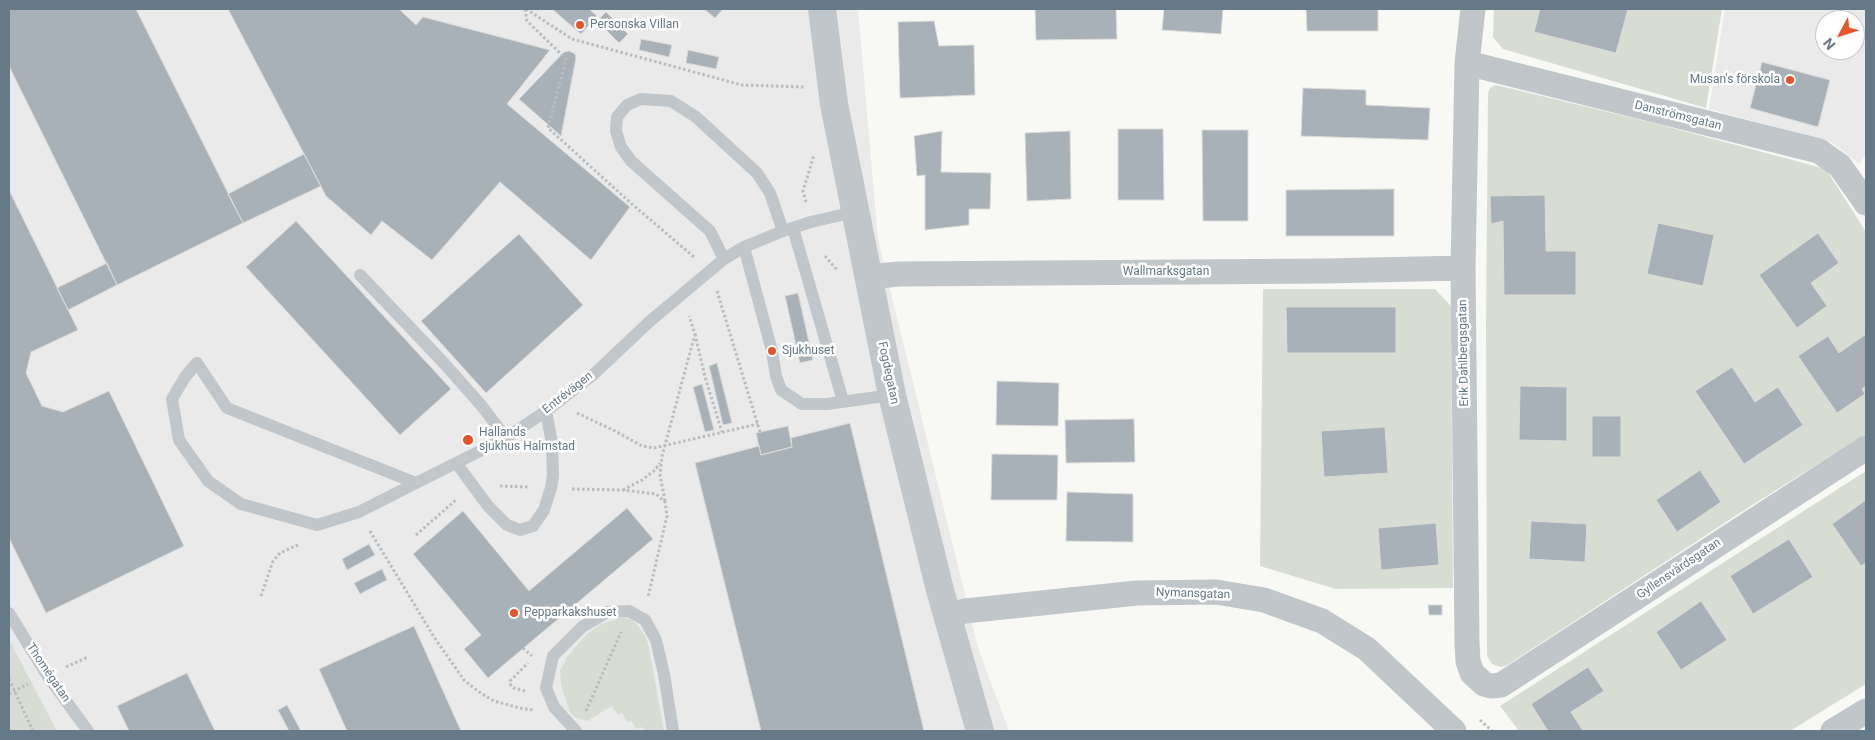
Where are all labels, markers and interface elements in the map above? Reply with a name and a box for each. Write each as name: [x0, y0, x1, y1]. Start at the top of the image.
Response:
north arrow: [1815, 10, 1865, 60]
place label: Personska Villan: [590, 18, 679, 32]
marker: Personska Villan: [574, 19, 586, 31]
text: N: [1820, 35, 1839, 53]
place label: Musan's förskola: [1690, 73, 1780, 87]
marker: Musan's förskola: [1784, 74, 1796, 86]
street label: Danströmsgatan: [1633, 98, 1723, 134]
street label: Wallmarksgatan: [1123, 265, 1209, 279]
street label: Erik Dahlbergsgatan: [1456, 299, 1472, 407]
street label: Fogdegatan: [874, 340, 902, 406]
place label: Sjukhuset: [782, 344, 834, 358]
marker: Sjukhuset: [766, 345, 778, 357]
street label: Entrévägen: [540, 369, 596, 417]
place label: Hallands sjukhus Halmstad: [479, 426, 575, 454]
marker: Hallands sjukhus Halmstad: [461, 433, 475, 447]
street label: Gyllensvärdsgatan: [1634, 536, 1724, 602]
street label: Nymansgatan: [1156, 586, 1230, 602]
place label: Pepparkakshuset: [524, 606, 617, 620]
marker: Pepparkakshuset: [508, 607, 520, 619]
street label: Thomégatan: [23, 641, 73, 705]

